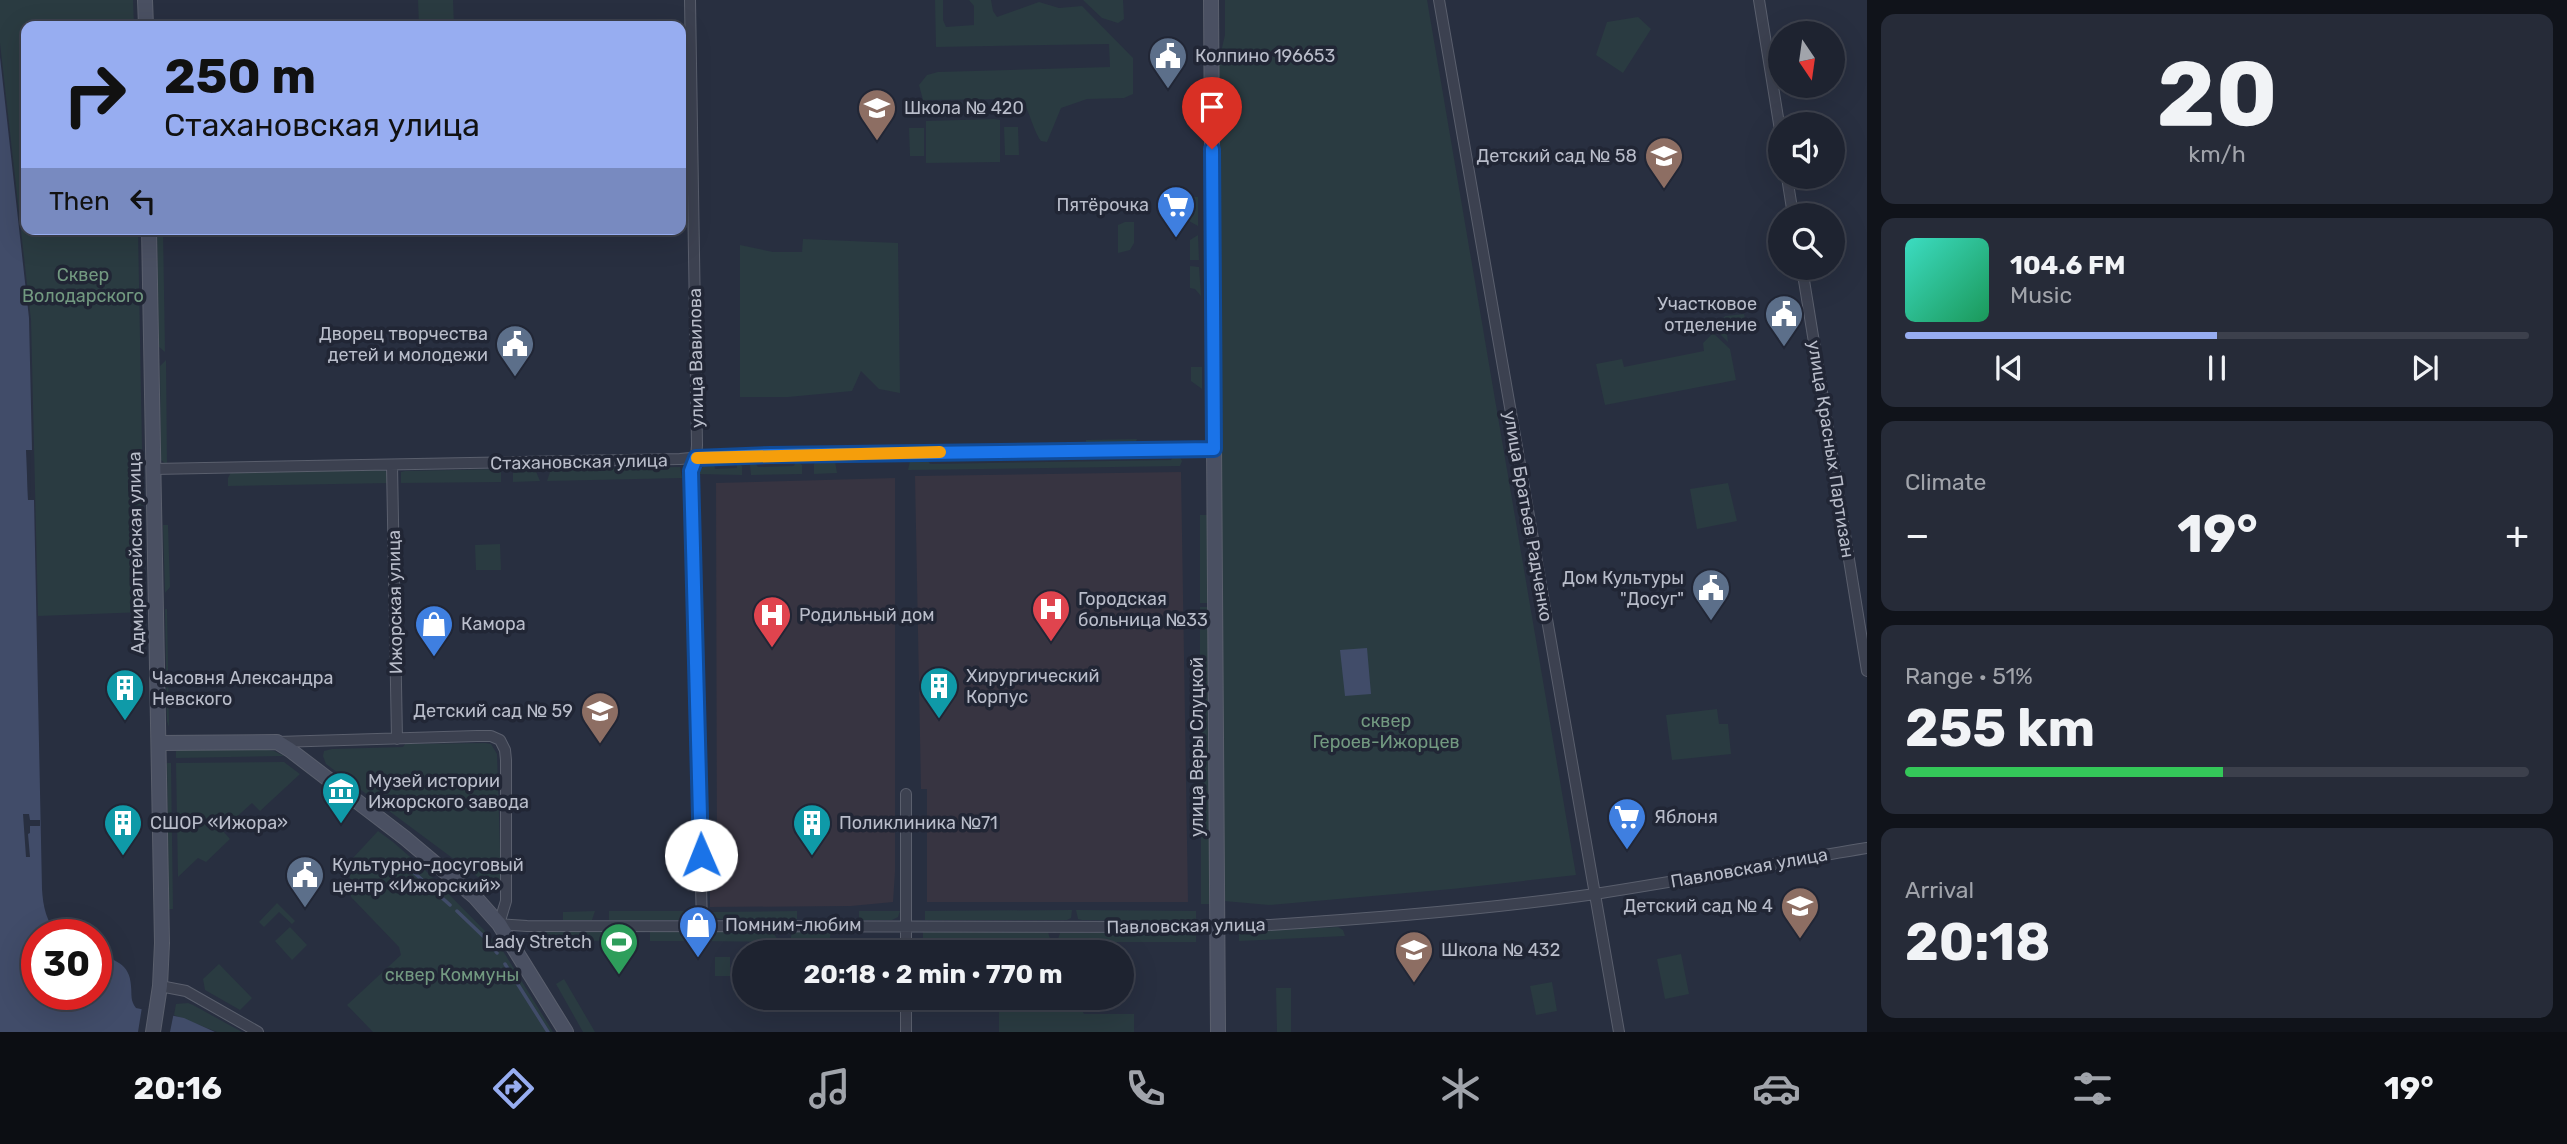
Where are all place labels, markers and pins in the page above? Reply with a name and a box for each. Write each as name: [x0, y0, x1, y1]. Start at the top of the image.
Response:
public building icon: Колпино 196653: [1147, 35, 1189, 90]
place label: Колпино 196653: [1195, 45, 1335, 67]
pin: [1182, 77, 1242, 149]
school or university icon: Школа № 420: [856, 87, 898, 142]
place label: Школа № 420: [904, 97, 1024, 119]
school or university icon: Детский сад № 58: [1643, 135, 1685, 190]
place label: Детский сад № 58: [1477, 145, 1637, 167]
supermarket icon: Пятёрочка: [1155, 184, 1197, 239]
place label: Пятёрочка: [1056, 194, 1149, 216]
place label: Участковое отделение: [1657, 293, 1757, 336]
public building icon: Участковое отделение: [1763, 293, 1805, 348]
place label: Дворец творчества детей и молодежи: [319, 323, 488, 366]
public building icon: Дворец творчества детей и молодежи: [494, 323, 536, 378]
place label: Дом Культуры "Досуг": [1562, 567, 1684, 610]
public building icon: Дом Культуры "Досуг": [1690, 567, 1732, 622]
hospital icon: Городская больница №33: [1030, 588, 1072, 643]
place label: Городская больница №33: [1078, 588, 1208, 631]
hospital icon: Родильный дом: [751, 594, 793, 649]
shop icon: Камора: [413, 603, 455, 658]
place label: Родильный дом: [799, 604, 935, 626]
place label: Камора: [461, 613, 526, 635]
building icon: Хирургический Корпус: [918, 665, 960, 720]
place label: Хирургический Корпус: [966, 665, 1100, 708]
building icon: Часовня Александра Невского: [104, 667, 146, 722]
place label: Часовня Александра Невского: [152, 667, 333, 710]
school or university icon: Детский сад № 59: [579, 690, 621, 745]
place label: Детский сад № 59: [413, 700, 573, 722]
museum icon: Музей истории Ижорского завода: [320, 770, 362, 825]
place label: Музей истории Ижорского завода: [368, 770, 529, 813]
supermarket icon: Яблоня: [1606, 796, 1648, 851]
building icon: СШОР «Ижора»: [102, 802, 144, 857]
building icon: Поликлиника №71: [791, 802, 833, 857]
place label: Яблоня: [1654, 806, 1718, 828]
place label: СШОР «Ижора»: [150, 812, 288, 834]
place label: Поликлиника №71: [839, 812, 998, 834]
public building icon: Культурно-досуговый центр «Ижорский»: [284, 854, 326, 909]
place label: Культурно-досуговый центр «Ижорский»: [332, 854, 524, 897]
school or university icon: Детский сад № 4: [1779, 885, 1821, 940]
place label: Детский сад № 4: [1624, 895, 1773, 917]
shop icon: Помним-любим: [677, 904, 719, 959]
place label: Помним-любим: [725, 914, 861, 936]
sports icon: Lady Stretch: [598, 921, 640, 976]
school or university icon: Школа № 432: [1393, 929, 1435, 984]
place label: Lady Stretch: [484, 931, 592, 953]
place label: Школа № 432: [1441, 939, 1560, 961]

